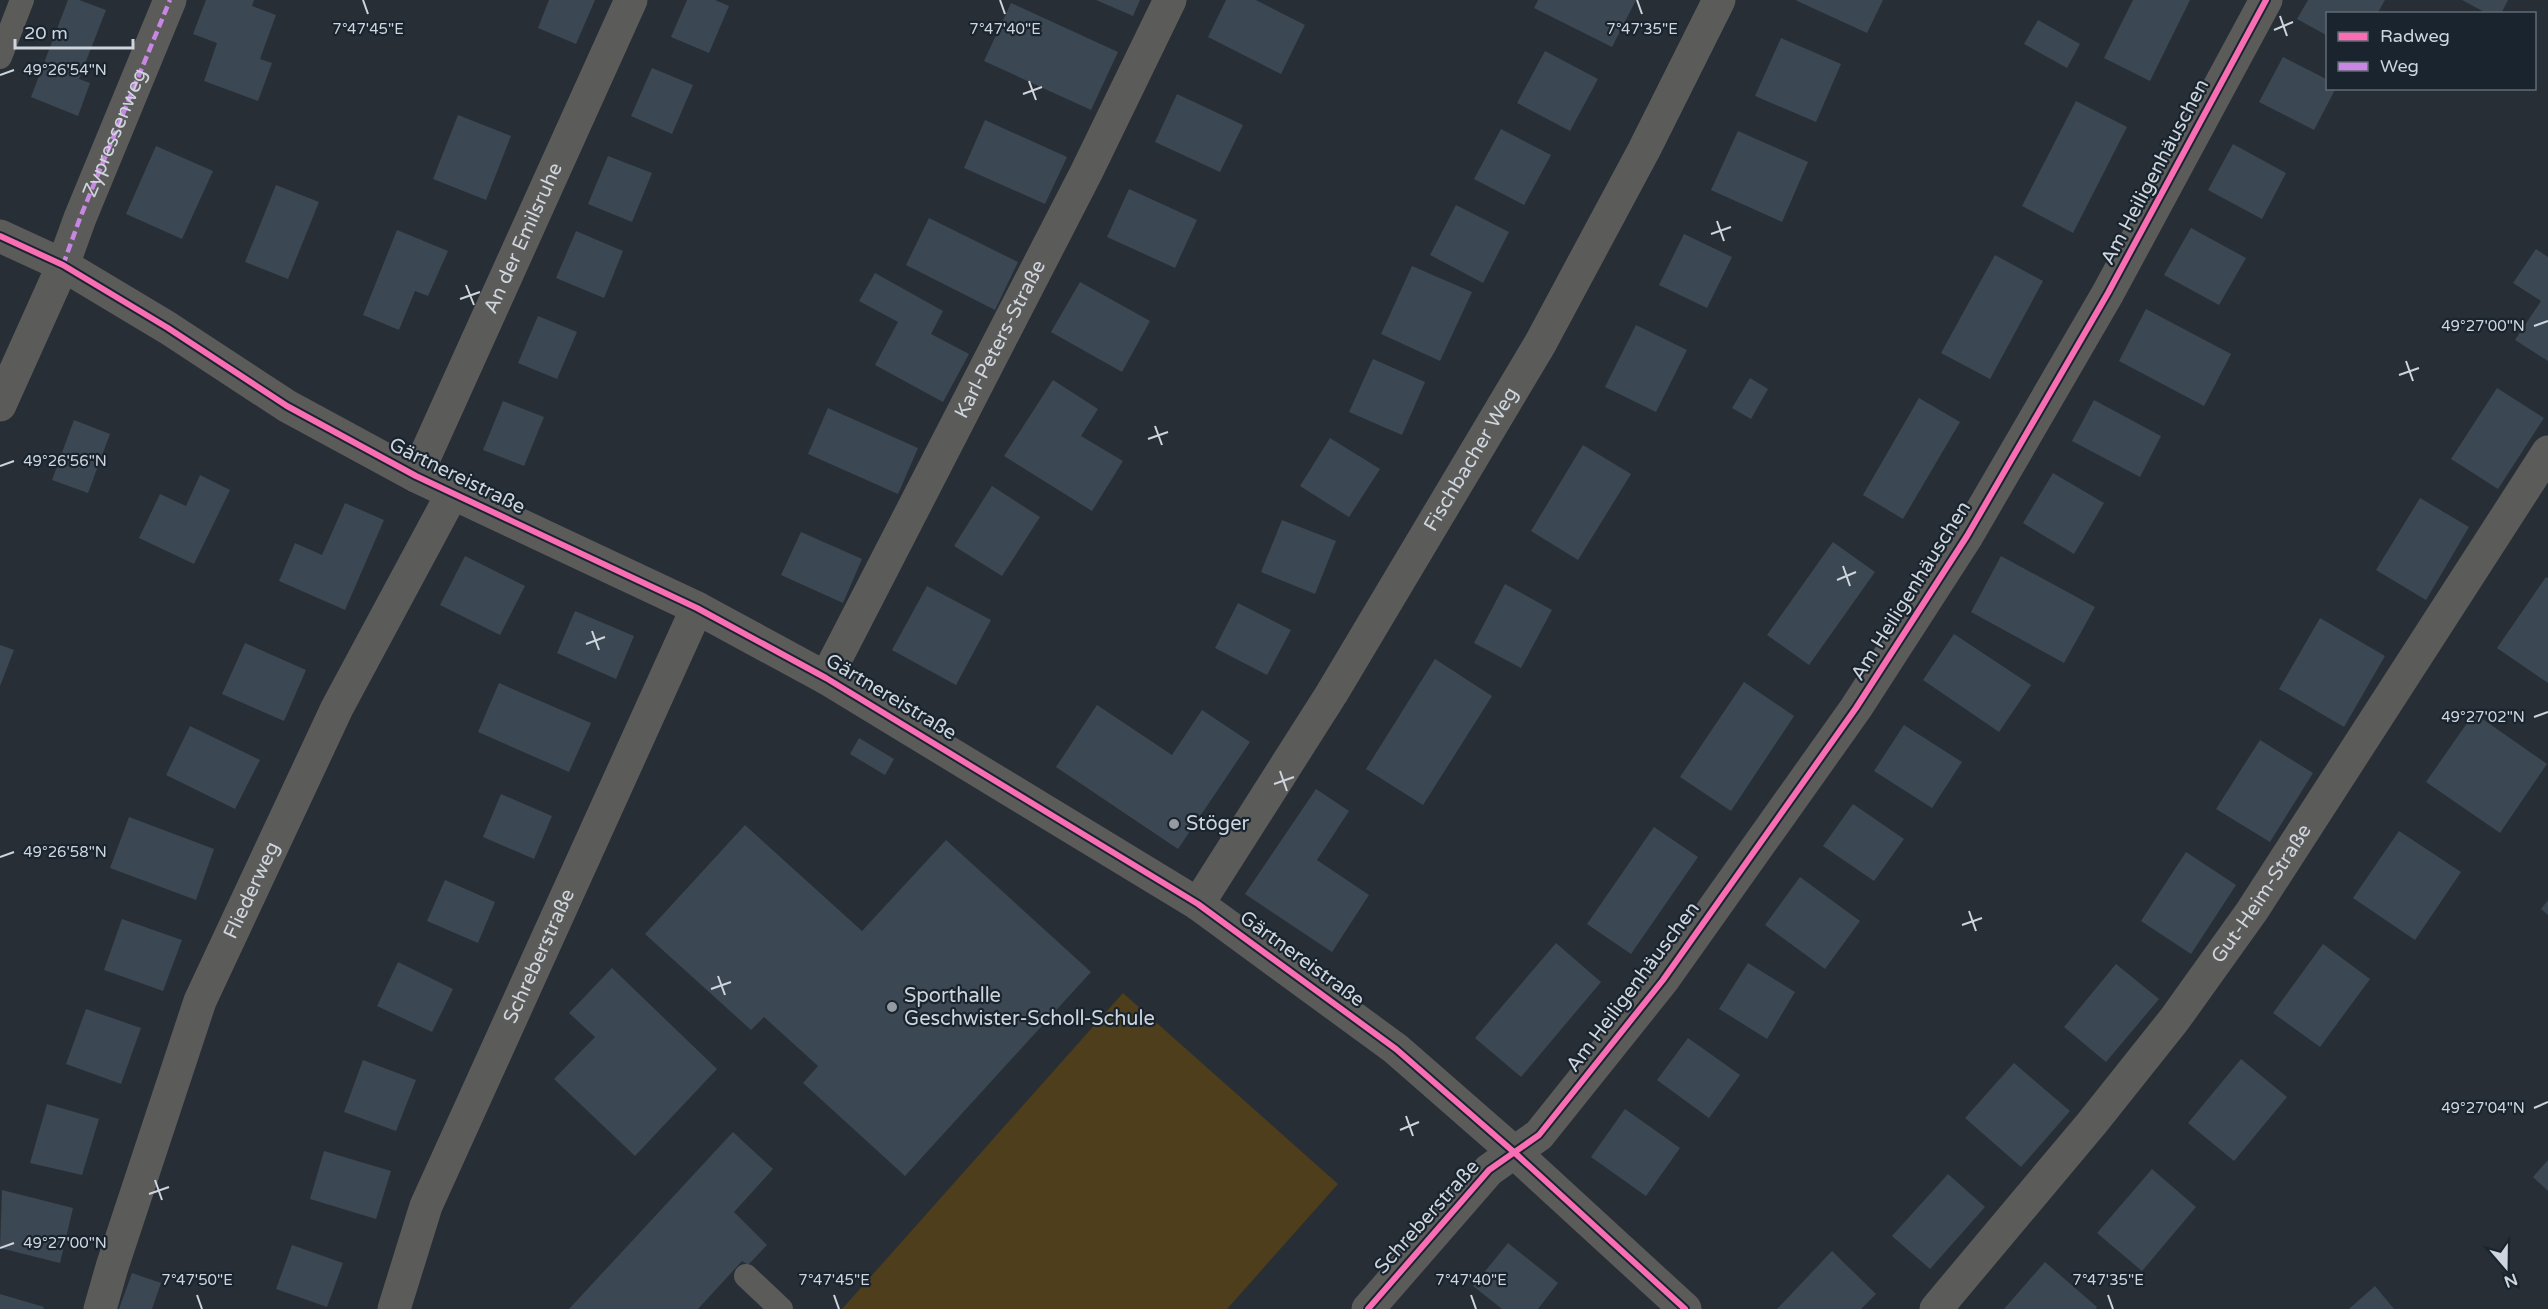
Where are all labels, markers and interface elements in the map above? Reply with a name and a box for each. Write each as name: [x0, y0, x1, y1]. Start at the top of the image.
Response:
scale bar: [15, 12, 134, 50]
legend: [2326, 12, 2536, 90]
text: 7°47'45"E: [332, 20, 404, 38]
text: 7°47'40"E: [969, 20, 1041, 38]
text: 7°47'35"E: [1606, 20, 1678, 38]
text: 20 m: [24, 22, 68, 44]
text: Radweg: [2380, 25, 2450, 47]
text: Weg: [2380, 55, 2419, 77]
text: 49°26'54"N: [23, 61, 107, 79]
street label: Zypressenweg: [78, 65, 152, 201]
street label: Am Heiligenhäuschen: [2096, 75, 2214, 269]
street label: An der Emilsruhe: [479, 159, 568, 317]
street label: Karl-Peters-Straße: [950, 256, 1051, 422]
text: 49°27'00"N: [2441, 317, 2525, 335]
street label: Fischbacher Weg: [1419, 383, 1523, 536]
street label: Gärtnereistraße: [385, 433, 529, 519]
text: 49°26'56"N: [23, 452, 107, 470]
street label: Am Heiligenhäuschen: [1846, 497, 1976, 685]
street label: Gärtnereistraße: [821, 649, 961, 745]
text: 49°27'02"N: [2441, 708, 2525, 726]
place label: Stöger: [1186, 812, 1249, 836]
marker: Stöger: [1167, 817, 1181, 831]
street label: Gut-Heim-Straße: [2206, 820, 2317, 968]
street label: Fliederweg: [219, 838, 285, 943]
text: 49°26'58"N: [23, 843, 107, 861]
street label: Schreberstraße: [498, 885, 580, 1027]
street label: Am Heiligenhäuschen: [1561, 897, 1705, 1077]
street label: Gärtnereistraße: [1235, 906, 1369, 1012]
place label: Sporthalle Geschwister-Scholl-Schule: [904, 984, 1155, 1031]
marker: Sporthalle Geschwister-Scholl-Schule: [885, 1000, 899, 1014]
text: 49°27'04"N: [2441, 1099, 2525, 1117]
street label: Schreberstraße: [1370, 1155, 1484, 1279]
text: 49°27'00"N: [23, 1234, 107, 1252]
north arrow: [2476, 1237, 2536, 1297]
text: N: [2501, 1269, 2520, 1292]
text: 7°47'50"E: [161, 1271, 233, 1289]
text: 7°47'45"E: [798, 1271, 870, 1289]
text: 7°47'40"E: [1435, 1271, 1507, 1289]
text: 7°47'35"E: [2072, 1271, 2144, 1289]

